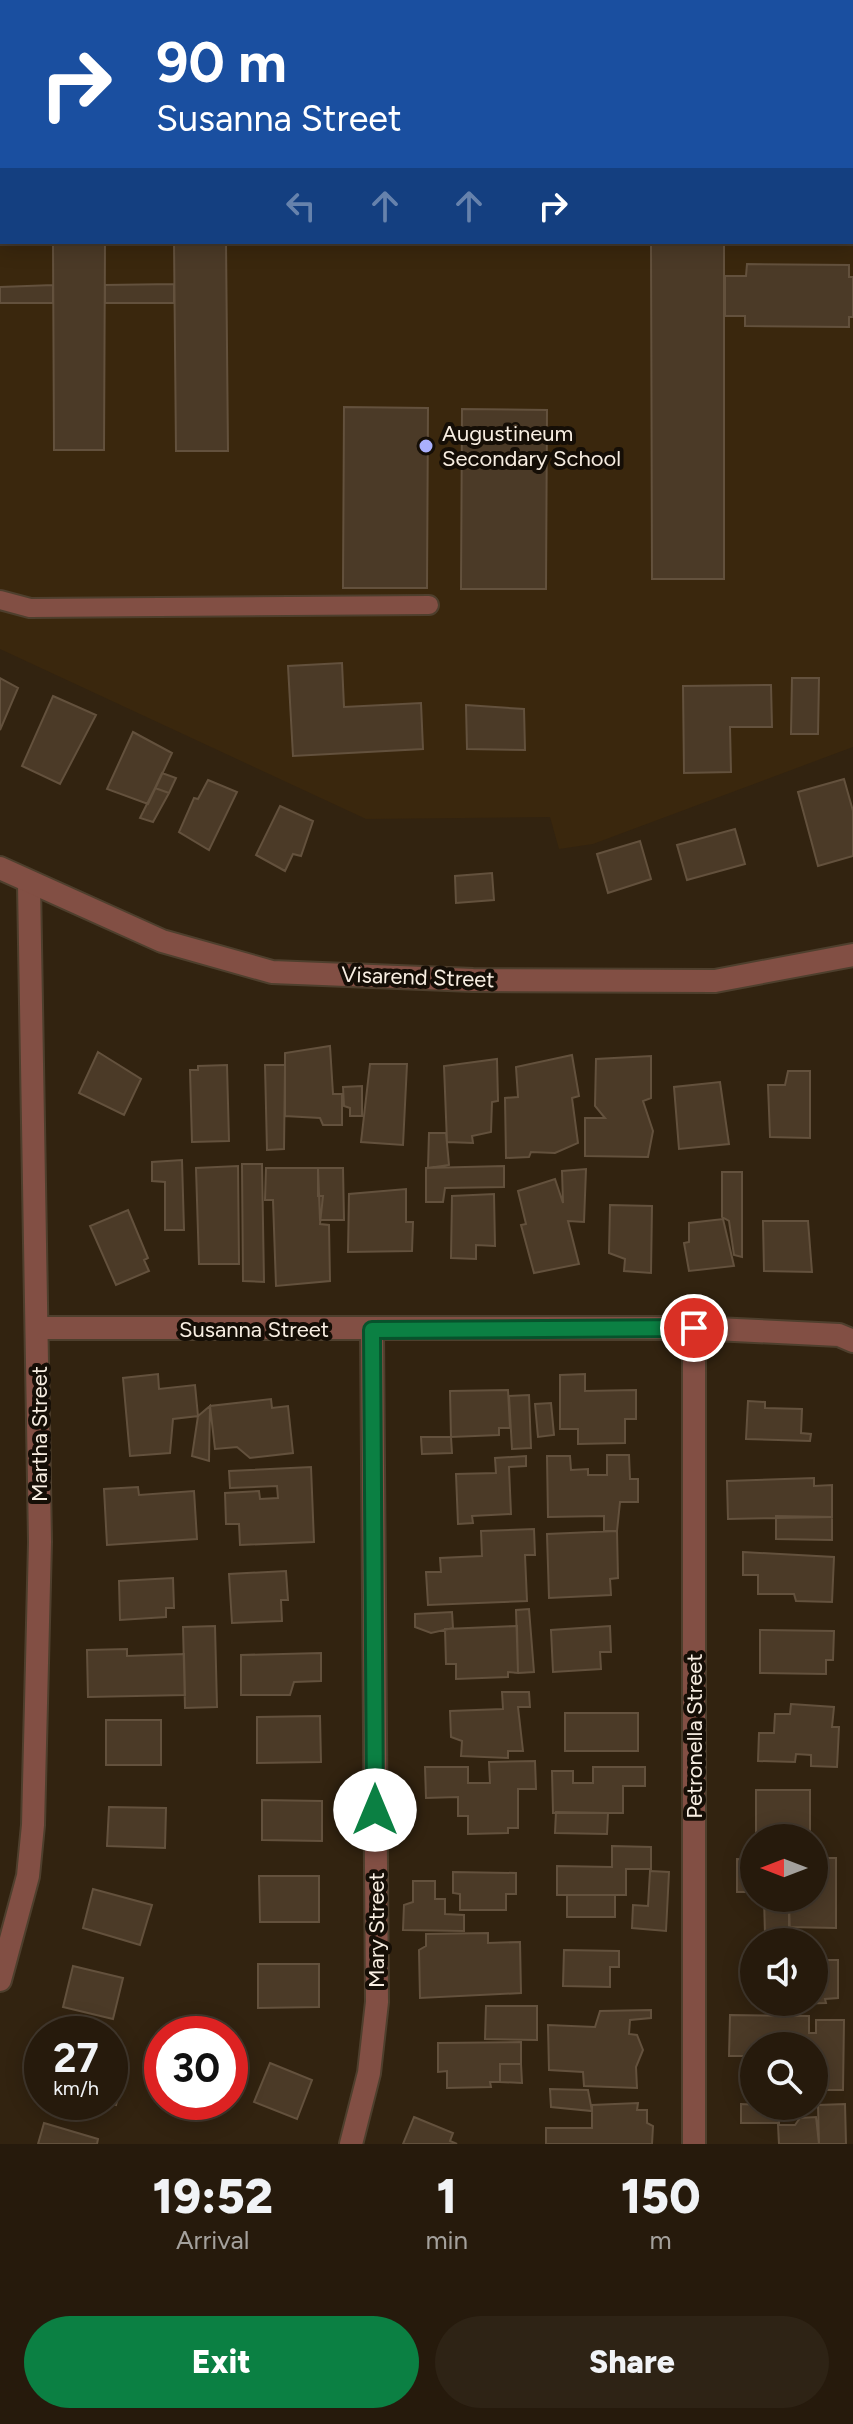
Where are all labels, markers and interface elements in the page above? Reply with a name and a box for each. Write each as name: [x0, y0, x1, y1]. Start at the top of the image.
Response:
text: 90 m: [156, 29, 287, 96]
icon: right: [24, 32, 128, 136]
text: Susanna Street: [156, 97, 402, 140]
icon: left: [279, 184, 323, 228]
icon: ahead: [363, 184, 407, 228]
icon: ahead: [447, 184, 491, 228]
icon: right: [531, 184, 575, 228]
place label: Augustineum Secondary School: [442, 420, 621, 472]
marker: Augustineum Secondary School: [417, 437, 435, 455]
street label: Visarend Street: [341, 961, 495, 993]
pin: [660, 1294, 728, 1362]
icon: arrive: [672, 1306, 716, 1350]
street label: Susanna Street: [179, 1316, 329, 1343]
street label: Martha Street: [26, 1366, 53, 1502]
street label: Petronella Street: [681, 1653, 708, 1819]
position arrow: [333, 1768, 417, 1852]
north arrow: [740, 1824, 828, 1912]
map controls: [740, 1824, 828, 2120]
street label: Mary Street: [363, 1872, 390, 1988]
button: sound: [740, 1928, 828, 2016]
speed limit sign: 30: [144, 2016, 248, 2120]
button: search: [740, 2032, 828, 2120]
text: 27: [53, 2034, 99, 2082]
text: km/h: [53, 2076, 99, 2100]
text: 19:52: [153, 2167, 273, 2225]
text: 1: [437, 2167, 457, 2225]
text: 150: [621, 2167, 700, 2225]
text: Arrival: [176, 2224, 249, 2256]
text: min: [425, 2224, 468, 2256]
text: m: [649, 2224, 672, 2256]
button: Exit: [24, 2316, 419, 2408]
button: Share: [435, 2316, 829, 2408]

